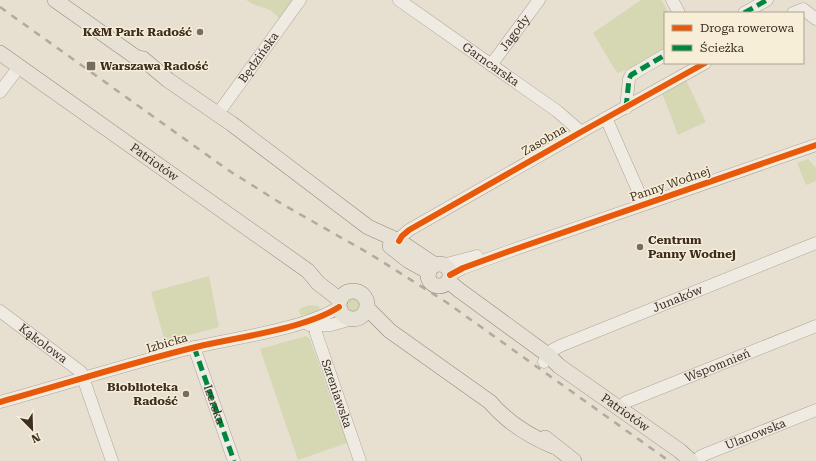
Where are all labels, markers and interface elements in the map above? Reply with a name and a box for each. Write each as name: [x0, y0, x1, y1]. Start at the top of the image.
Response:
street label: Jagody: [497, 11, 533, 54]
legend: [664, 12, 804, 64]
text: Droga rowerowa: [700, 21, 794, 35]
place label: K&M Park Radość: [83, 25, 192, 39]
marker: K&M Park Radość: [195, 27, 205, 37]
street label: Będzińska: [236, 29, 282, 85]
street label: Garncarska: [459, 40, 522, 89]
text: Ścieżka: [700, 41, 745, 55]
place label: Warszawa Radość: [100, 59, 208, 73]
marker: Warszawa Radość: [85, 60, 97, 72]
street label: Zasobna: [519, 121, 569, 158]
street label: Patriotów: [127, 140, 181, 184]
street label: Panny Wodnej: [628, 164, 712, 204]
place label: Centrum Panny Wodnej: [648, 233, 736, 261]
marker: Centrum Panny Wodnej: [635, 242, 645, 252]
street label: Junaków: [650, 282, 705, 315]
street label: Kąkolowa: [16, 321, 70, 366]
street label: Izbicka: [145, 330, 190, 356]
street label: Wspomnień: [683, 346, 753, 385]
street label: Szreniawska: [319, 357, 355, 430]
place label: Bioblioteka Radość: [107, 380, 178, 408]
street label: Izerska: [201, 383, 228, 427]
marker: Bioblioteka Radość: [181, 389, 191, 399]
street label: Patriotów: [598, 391, 652, 434]
north arrow: [12, 409, 52, 449]
street label: Ulanowska: [723, 416, 788, 453]
text: N: [29, 430, 42, 446]

